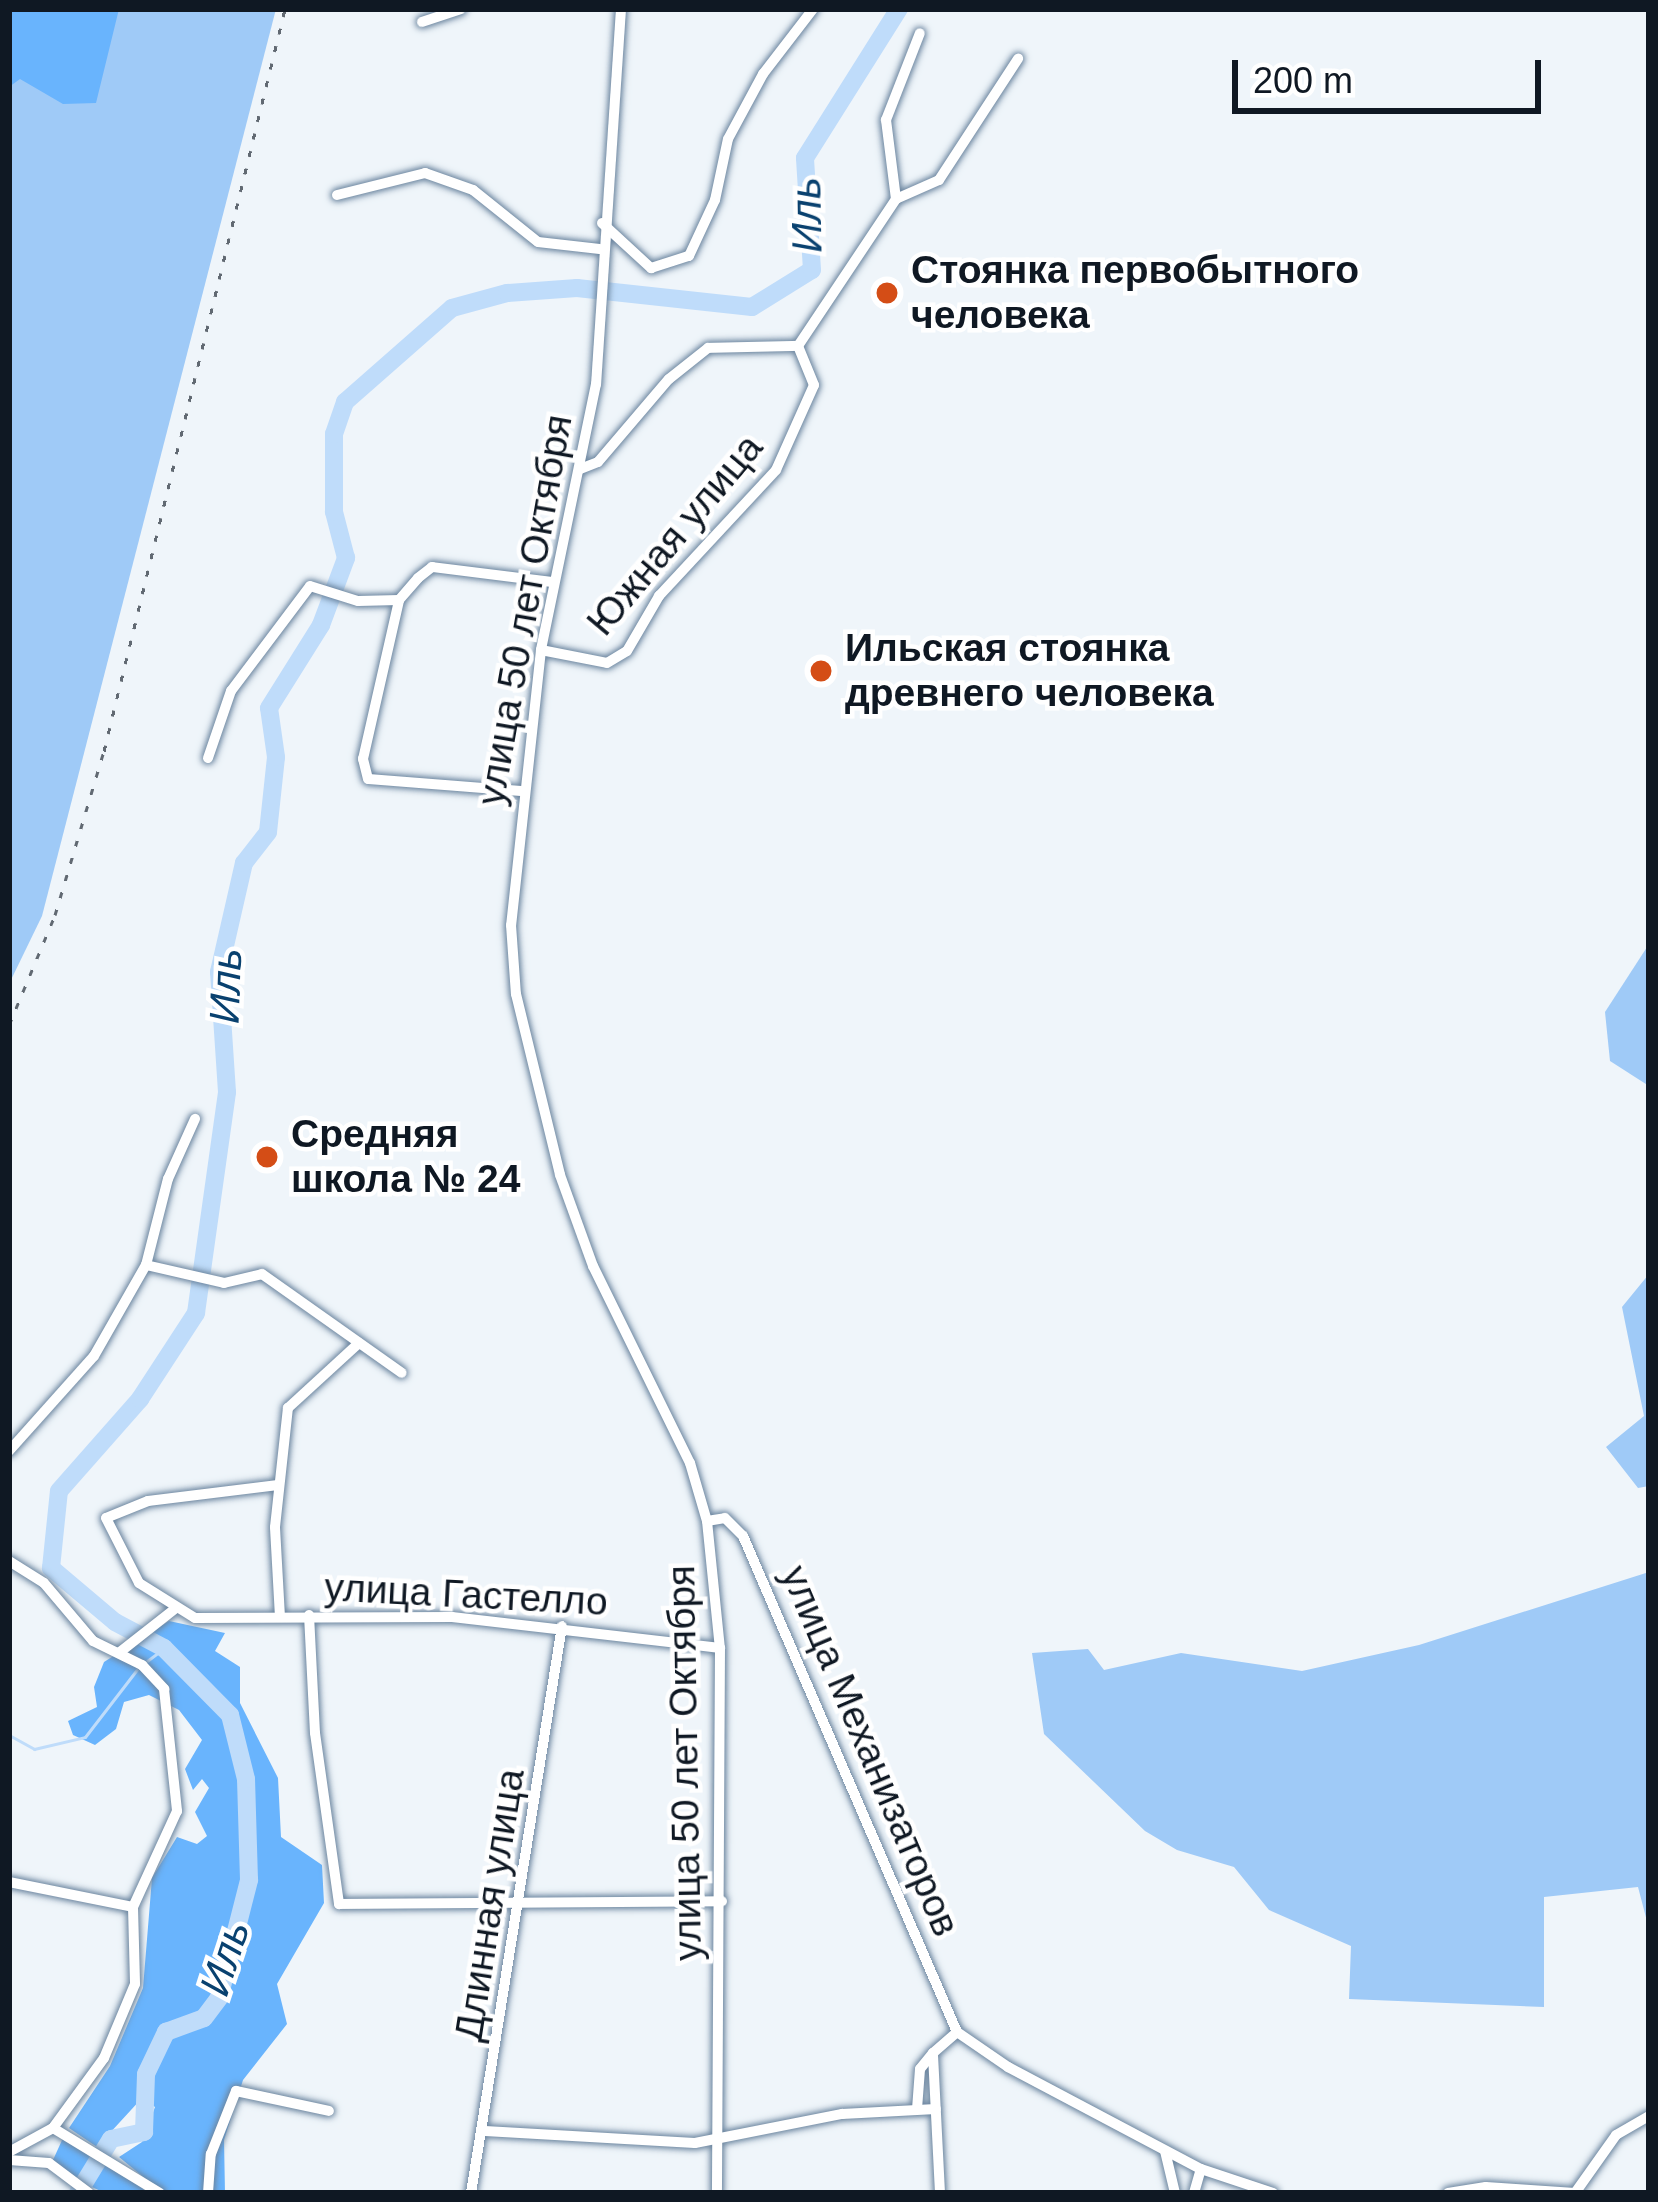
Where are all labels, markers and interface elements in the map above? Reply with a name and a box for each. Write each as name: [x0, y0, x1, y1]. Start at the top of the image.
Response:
scale bar: [1238, 36, 1547, 110]
text: 200 m: [1253, 60, 1353, 101]
water label: Иль: [781, 177, 833, 253]
place label: Стоянка первобытного человека: [911, 248, 1359, 339]
marker: Стоянка первобытного человека: [874, 280, 900, 306]
street label: улица 50 лет Октября: [468, 411, 582, 809]
street label: Южная улица: [577, 425, 773, 645]
place label: Ильская стоянка древнего человека: [845, 626, 1214, 717]
marker: Ильская стоянка древнего человека: [808, 658, 834, 684]
water label: Иль: [199, 947, 253, 1025]
place label: Средняя школа № 24: [291, 1112, 520, 1203]
marker: Средняя школа № 24: [254, 1144, 280, 1170]
street label: улица Механизаторов: [771, 1559, 969, 1943]
street label: улица Гастелло: [323, 1564, 609, 1626]
street label: улица 50 лет Октября: [658, 1565, 712, 1961]
street label: Длинная улица: [445, 1766, 535, 2044]
water label: Иль: [189, 1914, 261, 2002]

